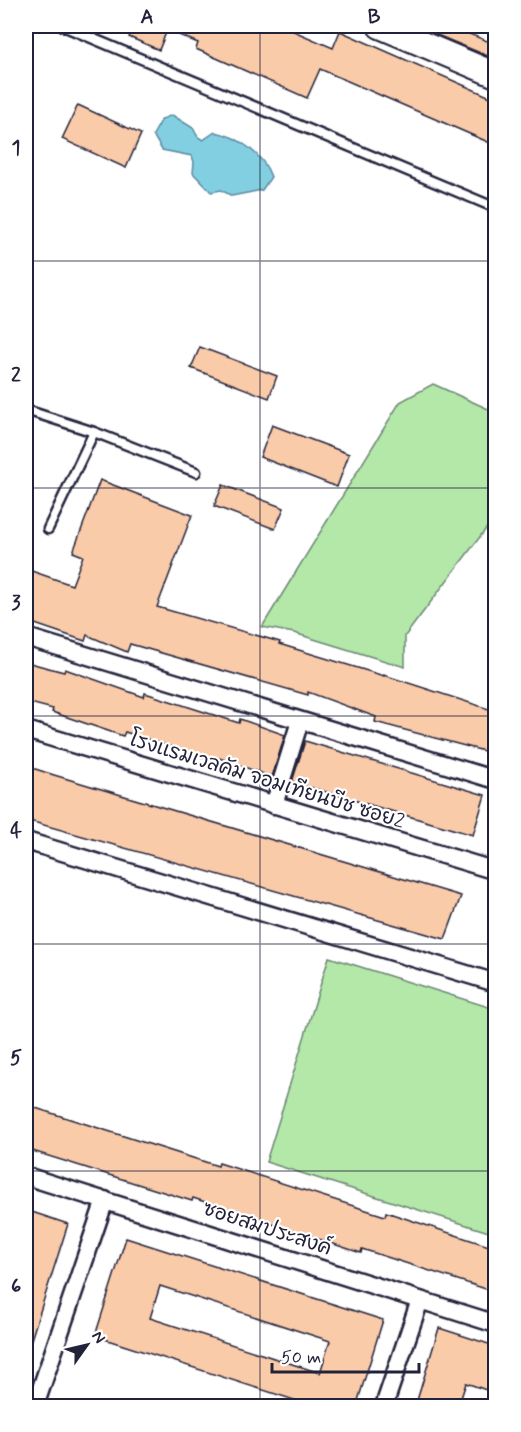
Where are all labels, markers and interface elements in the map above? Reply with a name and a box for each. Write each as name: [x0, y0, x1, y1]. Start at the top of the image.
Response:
text: A: [140, 4, 154, 31]
text: B: [368, 4, 381, 31]
text: 1: [12, 135, 20, 162]
text: 2: [11, 362, 21, 389]
text: 3: [11, 590, 21, 617]
street label: โรงแรมเวลคัม จอมเทียนบีช ซอย2: [126, 725, 408, 836]
text: 4: [10, 818, 22, 845]
text: 5: [10, 1045, 22, 1072]
street label: ซอยสมประสงค์: [199, 1195, 335, 1263]
text: 6: [11, 1273, 21, 1300]
north arrow: [57, 1315, 117, 1375]
text: N: [87, 1327, 110, 1348]
scale bar: [272, 1336, 419, 1374]
text: 50 m: [281, 1346, 321, 1370]

